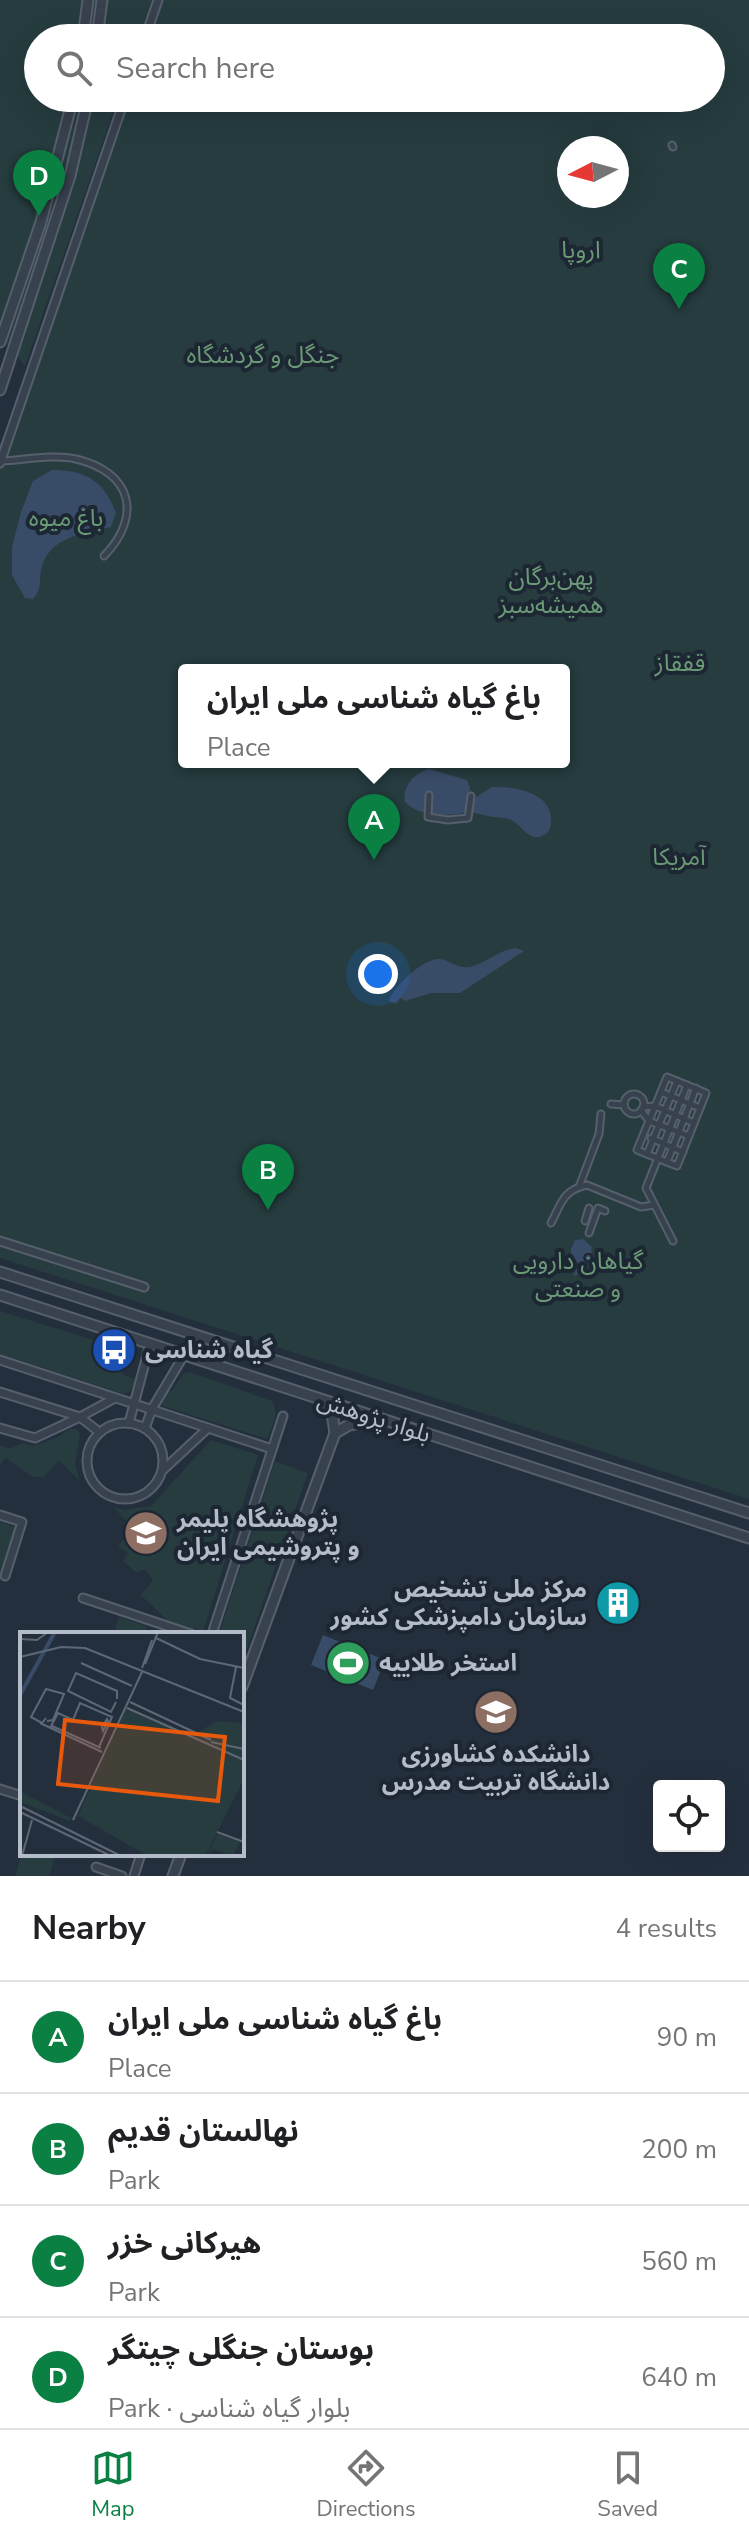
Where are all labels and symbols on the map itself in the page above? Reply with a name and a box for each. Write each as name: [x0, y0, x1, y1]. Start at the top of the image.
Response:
north arrow: [557, 136, 629, 208]
pin: D: [13, 150, 65, 216]
park label: اروپا: [561, 234, 601, 266]
pin: C: [653, 243, 705, 309]
park label: جنگل و گردشگاه: [187, 339, 339, 371]
park label: باغ میوه: [29, 502, 103, 535]
park label: پهن‌برگان همیشه‌سبز: [497, 561, 604, 621]
park label: قفقاز: [654, 647, 705, 679]
pin: A: [348, 794, 400, 860]
park label: آمریکا: [652, 841, 707, 873]
your location: [358, 954, 398, 994]
pin: B: [242, 1144, 294, 1210]
park label: گیاهان دارویی و صنعتی: [513, 1245, 644, 1305]
bus stop icon: گیاه شناسی: [90, 1326, 138, 1374]
place label: گیاه شناسی: [145, 1334, 274, 1366]
street label: بلوار پژوهش: [313, 1384, 435, 1450]
place label: پژوهشگاه پلیمر و پتروشیمی ایران: [176, 1503, 360, 1563]
school or university icon: پژوهشگاه پلیمر و پتروشیمی ایران: [122, 1509, 170, 1557]
place label: مرکز ملی تشخیص سازمان دامپزشکی کشور: [330, 1573, 587, 1633]
building icon: مرکز ملی تشخیص سازمان دامپزشکی کشور: [594, 1579, 642, 1627]
inset map: [20, 1632, 244, 1856]
sports icon: استخر طلاییه: [324, 1639, 372, 1687]
place label: استخر طلاییه: [379, 1647, 517, 1679]
school or university icon: دانشکده کشاورزی دانشگاه تربیت مدرس: [472, 1688, 520, 1736]
place label: دانشکده کشاورزی دانشگاه تربیت مدرس: [382, 1738, 610, 1798]

